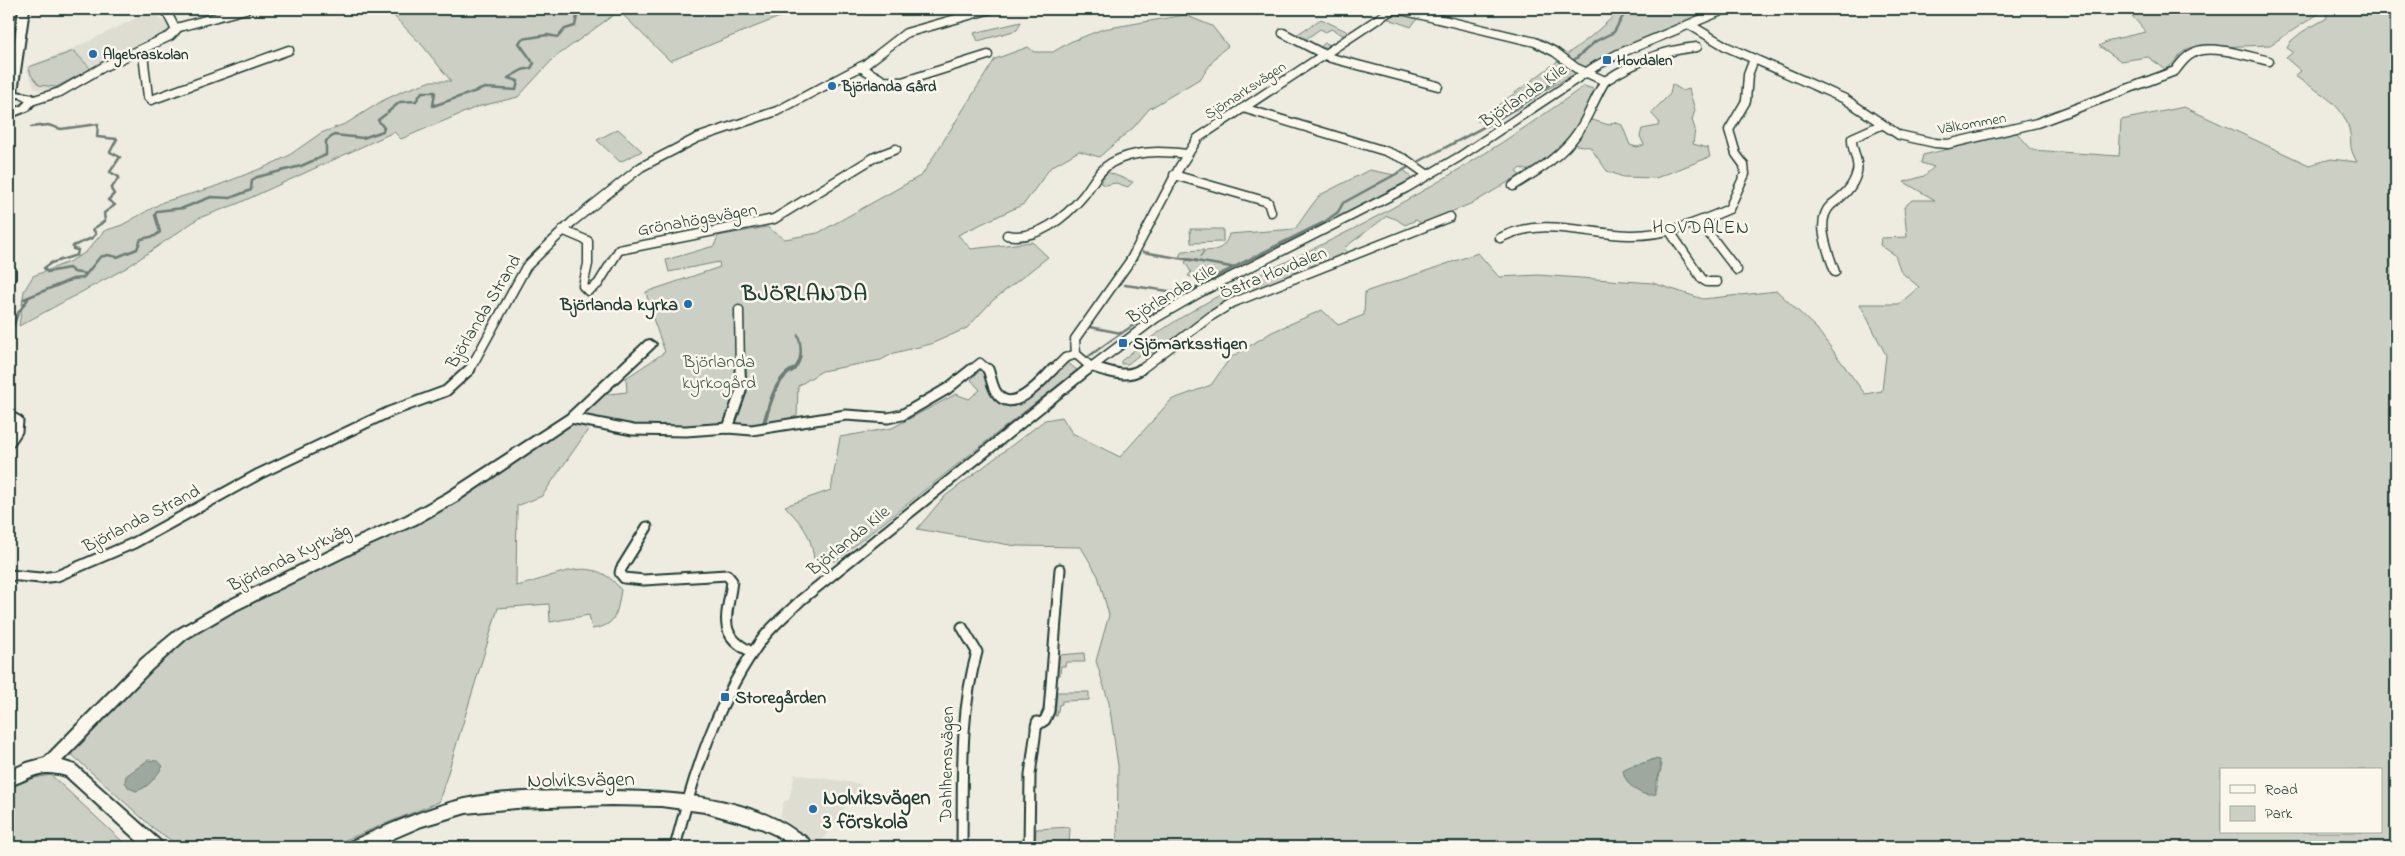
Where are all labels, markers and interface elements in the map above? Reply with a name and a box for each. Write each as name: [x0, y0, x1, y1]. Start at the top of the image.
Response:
place label: Algebraskolan: [103, 44, 189, 68]
marker: Algebraskolan: [87, 48, 99, 60]
place label: Hovdalen: [1617, 50, 1673, 72]
marker: Hovdalen: [1601, 54, 1613, 66]
street label: Sjömarksvägen: [1200, 56, 1291, 126]
street label: Björlanda Kile: [1475, 57, 1573, 136]
place label: Björlanda Gård: [841, 76, 937, 98]
marker: Björlanda Gård: [826, 80, 838, 92]
street label: Välkommen: [1935, 107, 2008, 141]
street label: Grönahögsvägen: [635, 198, 760, 245]
district label: HOVDALEN: [1652, 215, 1750, 242]
street label: Östra Hovdalen: [1216, 241, 1331, 307]
street label: Björlanda Strand: [440, 250, 529, 375]
street label: Björlanda Kile: [1122, 257, 1222, 332]
district label: BJÖRLANDA: [741, 279, 868, 311]
place label: Björlanda kyrka: [559, 293, 678, 320]
marker: Björlanda kyrka: [682, 298, 694, 310]
place label: Sjömarksstigen: [1133, 332, 1247, 359]
marker: Sjömarksstigen: [1117, 337, 1129, 349]
park label: Björlanda kyrkogård: [682, 350, 756, 398]
street label: Björlanda Strand: [78, 479, 205, 561]
street label: Björlanda Kile: [802, 500, 897, 584]
street label: Björlanda Kyrkväg: [224, 518, 356, 601]
place label: Storegården: [735, 686, 826, 713]
marker: Storegården: [719, 691, 731, 703]
street label: Dahlhemsvägen: [934, 706, 963, 823]
street label: Nolviksvägen: [527, 765, 635, 799]
legend: [2220, 768, 2382, 834]
text: Road: [2265, 779, 2298, 801]
place label: Nolviksvägen 3 förskola: [822, 784, 931, 838]
marker: Nolviksvägen 3 förskola: [807, 803, 819, 815]
text: Park: [2265, 803, 2293, 825]

